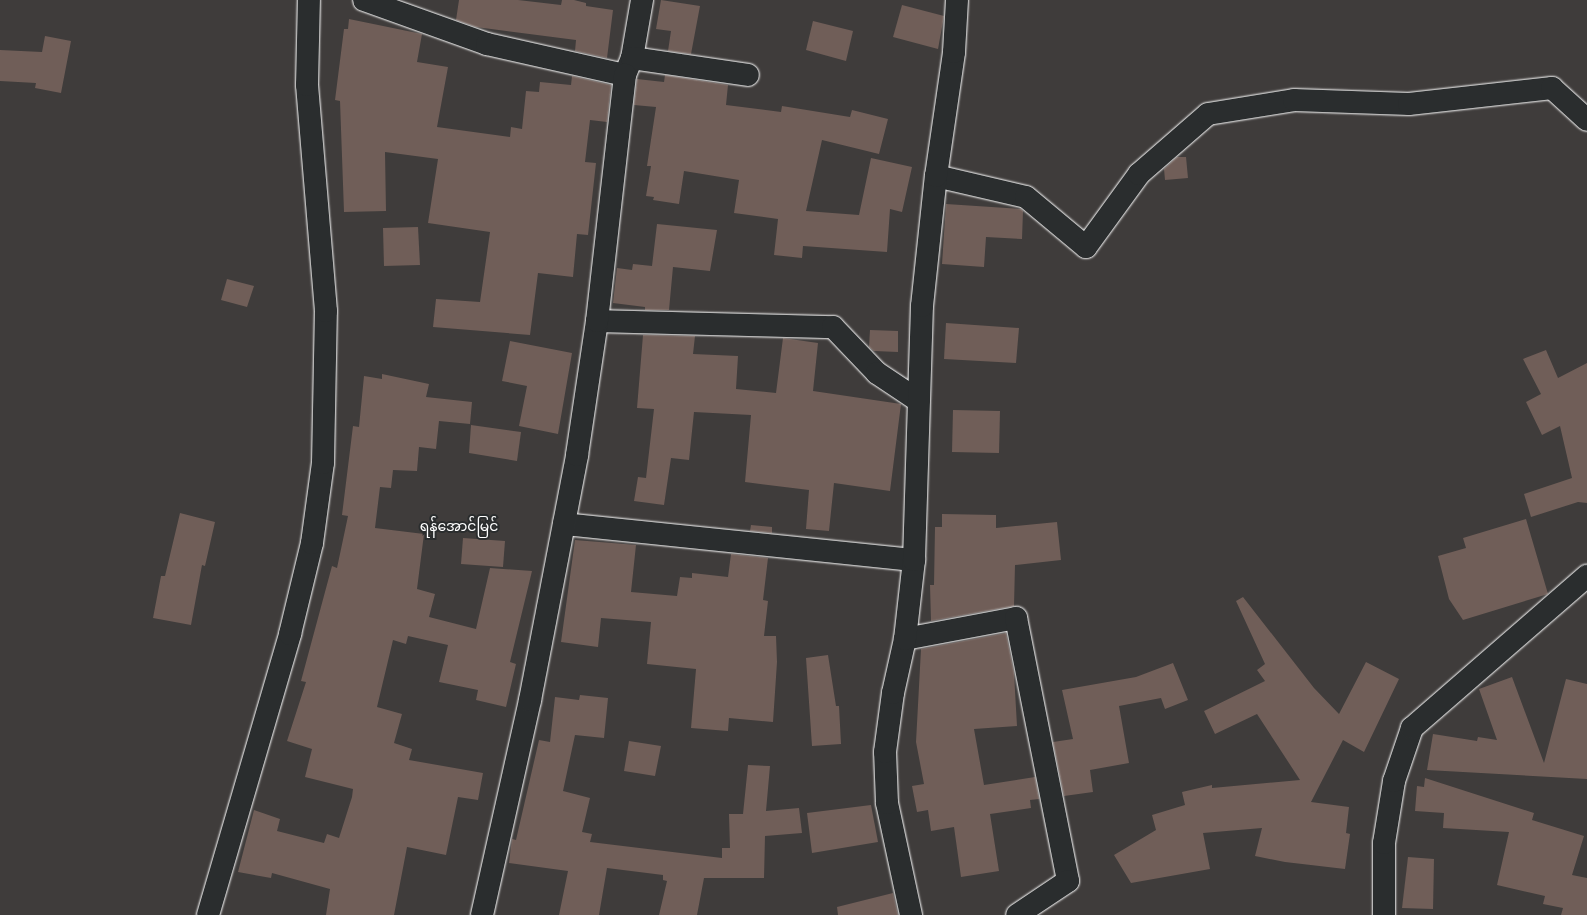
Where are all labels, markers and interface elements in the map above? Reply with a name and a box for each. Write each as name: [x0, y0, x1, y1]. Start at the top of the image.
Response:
district label: ရန်အောင်မြင်: [420, 519, 498, 535]

